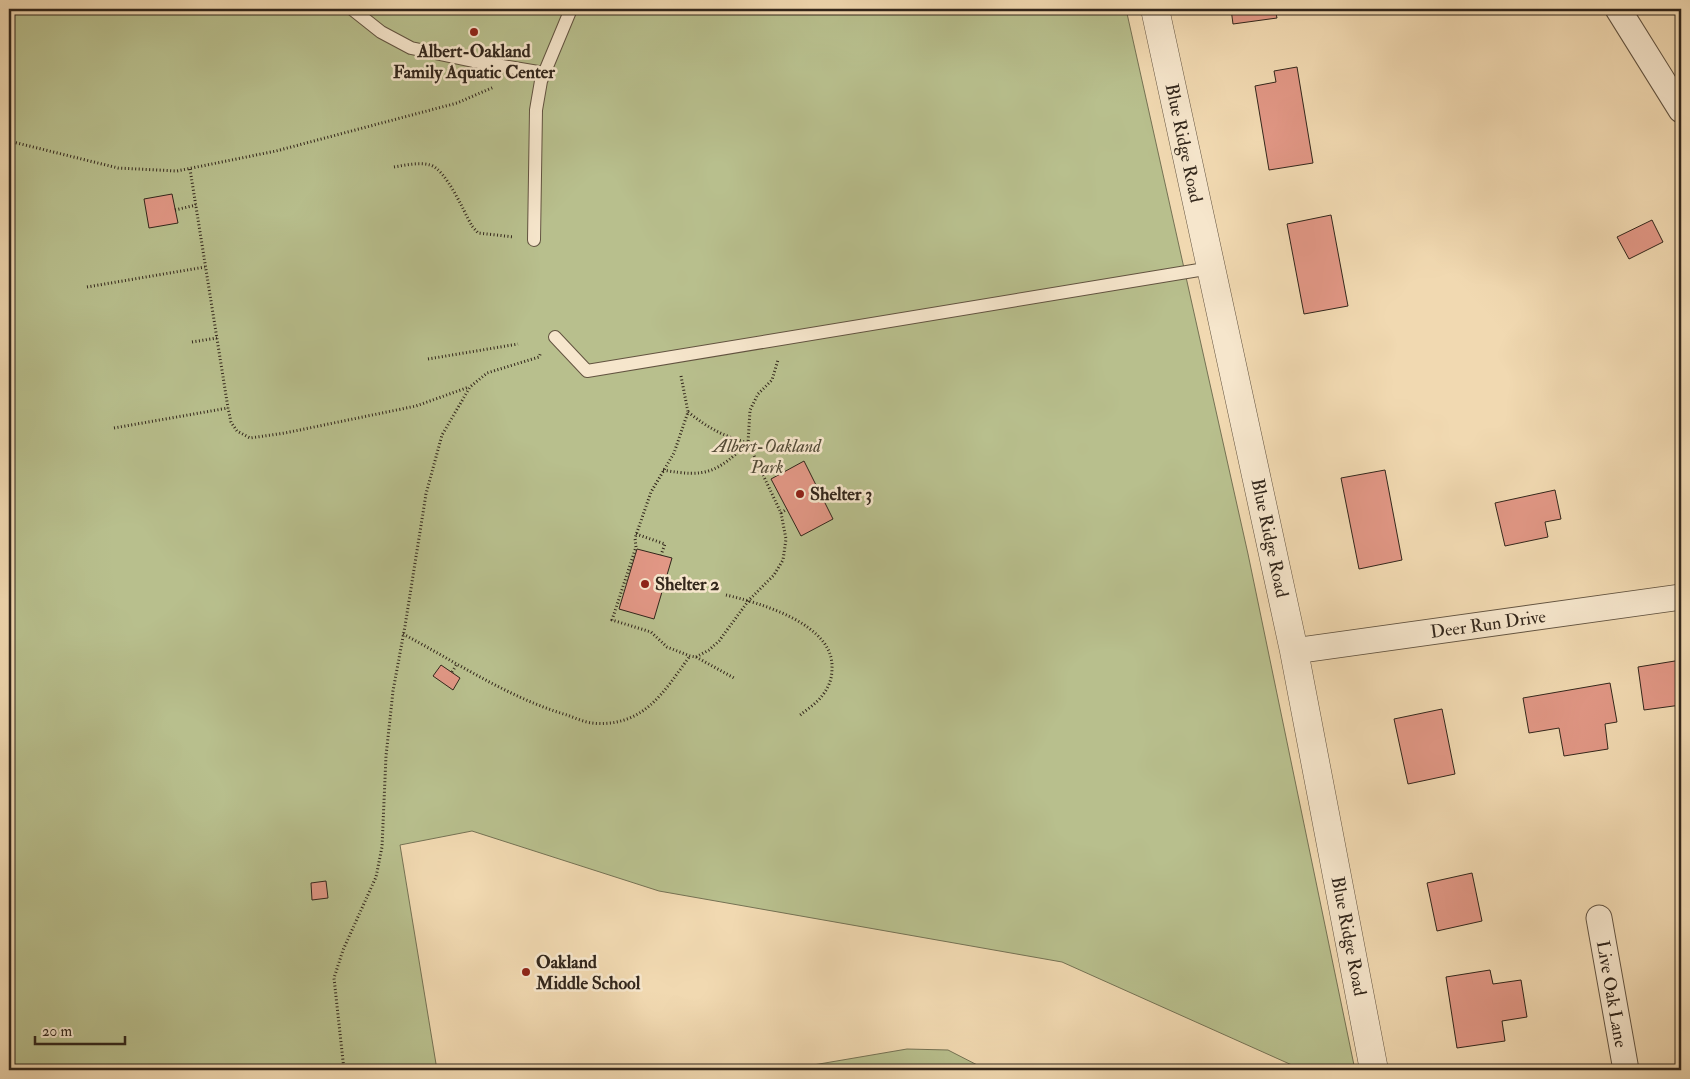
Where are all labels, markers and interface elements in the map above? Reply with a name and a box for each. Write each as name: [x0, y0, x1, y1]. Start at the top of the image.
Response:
marker: Albert-Oakland Family Aquatic Center: [468, 26, 480, 38]
place label: Albert-Oakland Family Aquatic Center: [393, 40, 555, 84]
street label: Blue Ridge Road: [1160, 81, 1207, 205]
park label: Albert-Oakland Park: [711, 435, 822, 479]
street label: Blue Ridge Road: [1246, 476, 1293, 600]
place label: Shelter 3: [810, 483, 872, 506]
marker: Shelter 3: [794, 488, 806, 500]
place label: Shelter 2: [655, 573, 719, 596]
marker: Shelter 2: [639, 578, 651, 590]
street label: Deer Run Drive: [1429, 605, 1548, 644]
street label: Blue Ridge Road: [1326, 874, 1371, 998]
street label: Live Oak Lane: [1591, 939, 1632, 1050]
place label: Oakland Middle School: [535, 951, 641, 995]
marker: Oakland Middle School: [520, 966, 532, 978]
scale bar: [35, 1014, 125, 1046]
text: 20 m: [42, 1022, 72, 1041]

